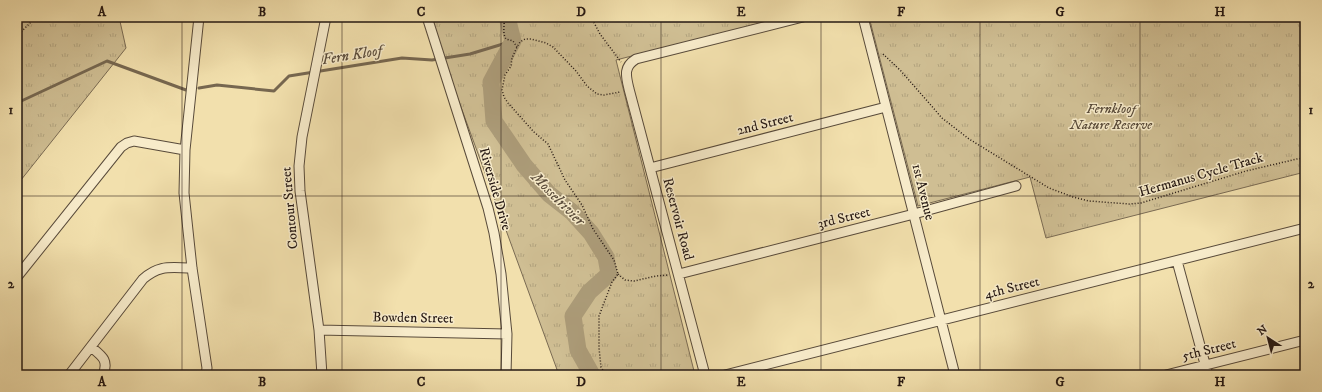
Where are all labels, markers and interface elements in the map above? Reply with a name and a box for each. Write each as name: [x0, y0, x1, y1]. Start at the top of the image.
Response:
text: A: [97, 4, 107, 20]
text: B: [258, 4, 266, 20]
text: C: [417, 4, 426, 20]
text: D: [576, 4, 586, 20]
text: E: [736, 4, 746, 20]
text: F: [897, 4, 906, 20]
text: G: [1055, 4, 1065, 20]
text: H: [1215, 4, 1226, 20]
water label: Fern Kloof: [321, 40, 388, 69]
park label: Fernkloof Nature Reserve: [1069, 100, 1153, 134]
text: 1: [9, 102, 14, 118]
text: 1: [1309, 102, 1314, 118]
street label: 2nd Street: [735, 108, 795, 140]
street label: Riverside Drive: [475, 146, 515, 233]
street label: Hermanus Cycle Track: [1137, 149, 1265, 201]
street label: 1st Avenue: [907, 162, 939, 222]
street label: Contour Street: [277, 165, 303, 250]
water label: Mosselrivier: [526, 167, 590, 231]
street label: Reservoir Road: [658, 176, 698, 262]
street label: 3rd Street: [816, 203, 873, 233]
street label: 4th Street: [983, 272, 1042, 304]
text: 2: [8, 276, 15, 292]
text: 2: [1308, 276, 1315, 292]
street label: Bowden Street: [372, 308, 454, 328]
north arrow: [1248, 318, 1288, 358]
text: N: [1255, 322, 1270, 339]
street label: 5th Street: [1180, 335, 1238, 365]
text: A: [97, 374, 107, 390]
text: B: [258, 374, 266, 390]
text: C: [417, 374, 426, 390]
text: D: [576, 374, 586, 390]
text: E: [736, 374, 746, 390]
text: F: [897, 374, 906, 390]
text: G: [1055, 374, 1065, 390]
text: H: [1215, 374, 1226, 390]

